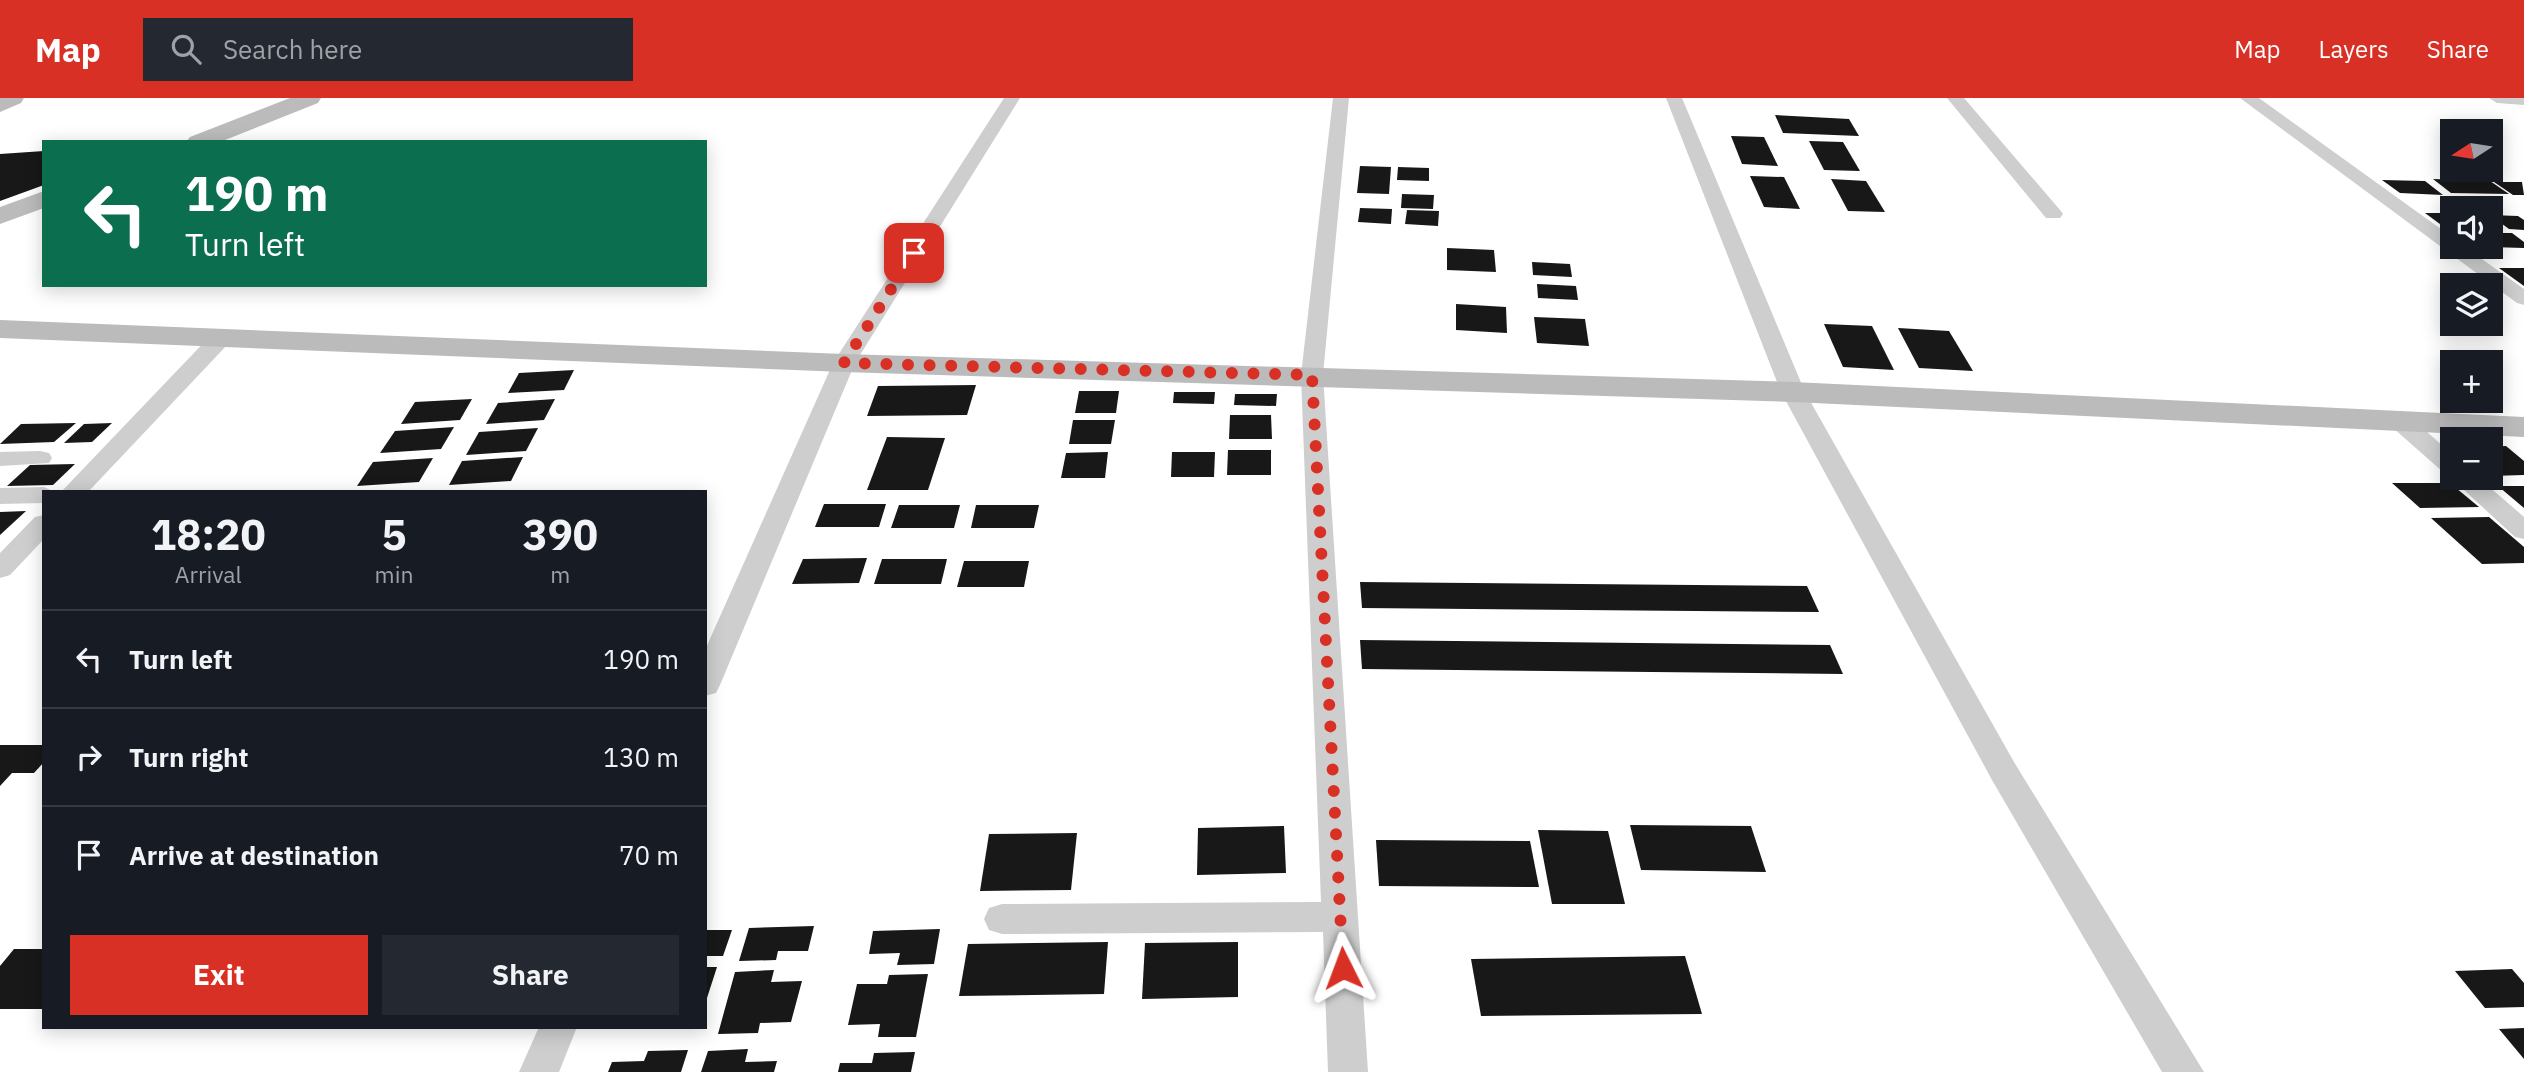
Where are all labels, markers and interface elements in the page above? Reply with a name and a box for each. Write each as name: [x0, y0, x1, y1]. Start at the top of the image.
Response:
search box: [143, 18, 633, 81]
text: Map: [35, 28, 101, 71]
icon: search: [167, 30, 205, 68]
text: Search here: [223, 32, 362, 66]
text: Map: [2234, 33, 2281, 65]
text: Layers: [2319, 33, 2389, 65]
text: Share: [2427, 33, 2489, 65]
north arrow: [2440, 119, 2502, 182]
map controls: [2440, 119, 2503, 490]
text: 190 m: [185, 161, 329, 224]
icon: left: [70, 168, 161, 259]
button: sound: [2440, 196, 2503, 259]
text: Turn left: [185, 223, 305, 265]
pin: [884, 223, 944, 283]
icon: arrive: [895, 234, 933, 272]
button: layers: [2440, 273, 2503, 336]
button: +: [2440, 350, 2503, 413]
button: −: [2440, 427, 2503, 490]
text: 18:20: [151, 507, 266, 562]
text: 5: [381, 507, 407, 562]
text: 390: [522, 507, 598, 562]
text: Arrival: [175, 559, 242, 589]
text: min: [375, 559, 413, 589]
text: m: [550, 559, 570, 589]
icon: left: [70, 640, 108, 678]
text: Turn left: [129, 642, 232, 676]
text: 190 m: [603, 642, 679, 676]
icon: right: [70, 738, 108, 776]
text: Turn right: [129, 740, 248, 774]
text: 130 m: [603, 740, 679, 774]
icon: arrive: [70, 836, 108, 874]
text: Arrive at destination: [129, 838, 379, 872]
text: 70 m: [619, 838, 679, 872]
position arrow: [1306, 931, 1380, 1005]
button: Exit: [70, 935, 368, 1015]
button: Share: [382, 935, 679, 1015]

